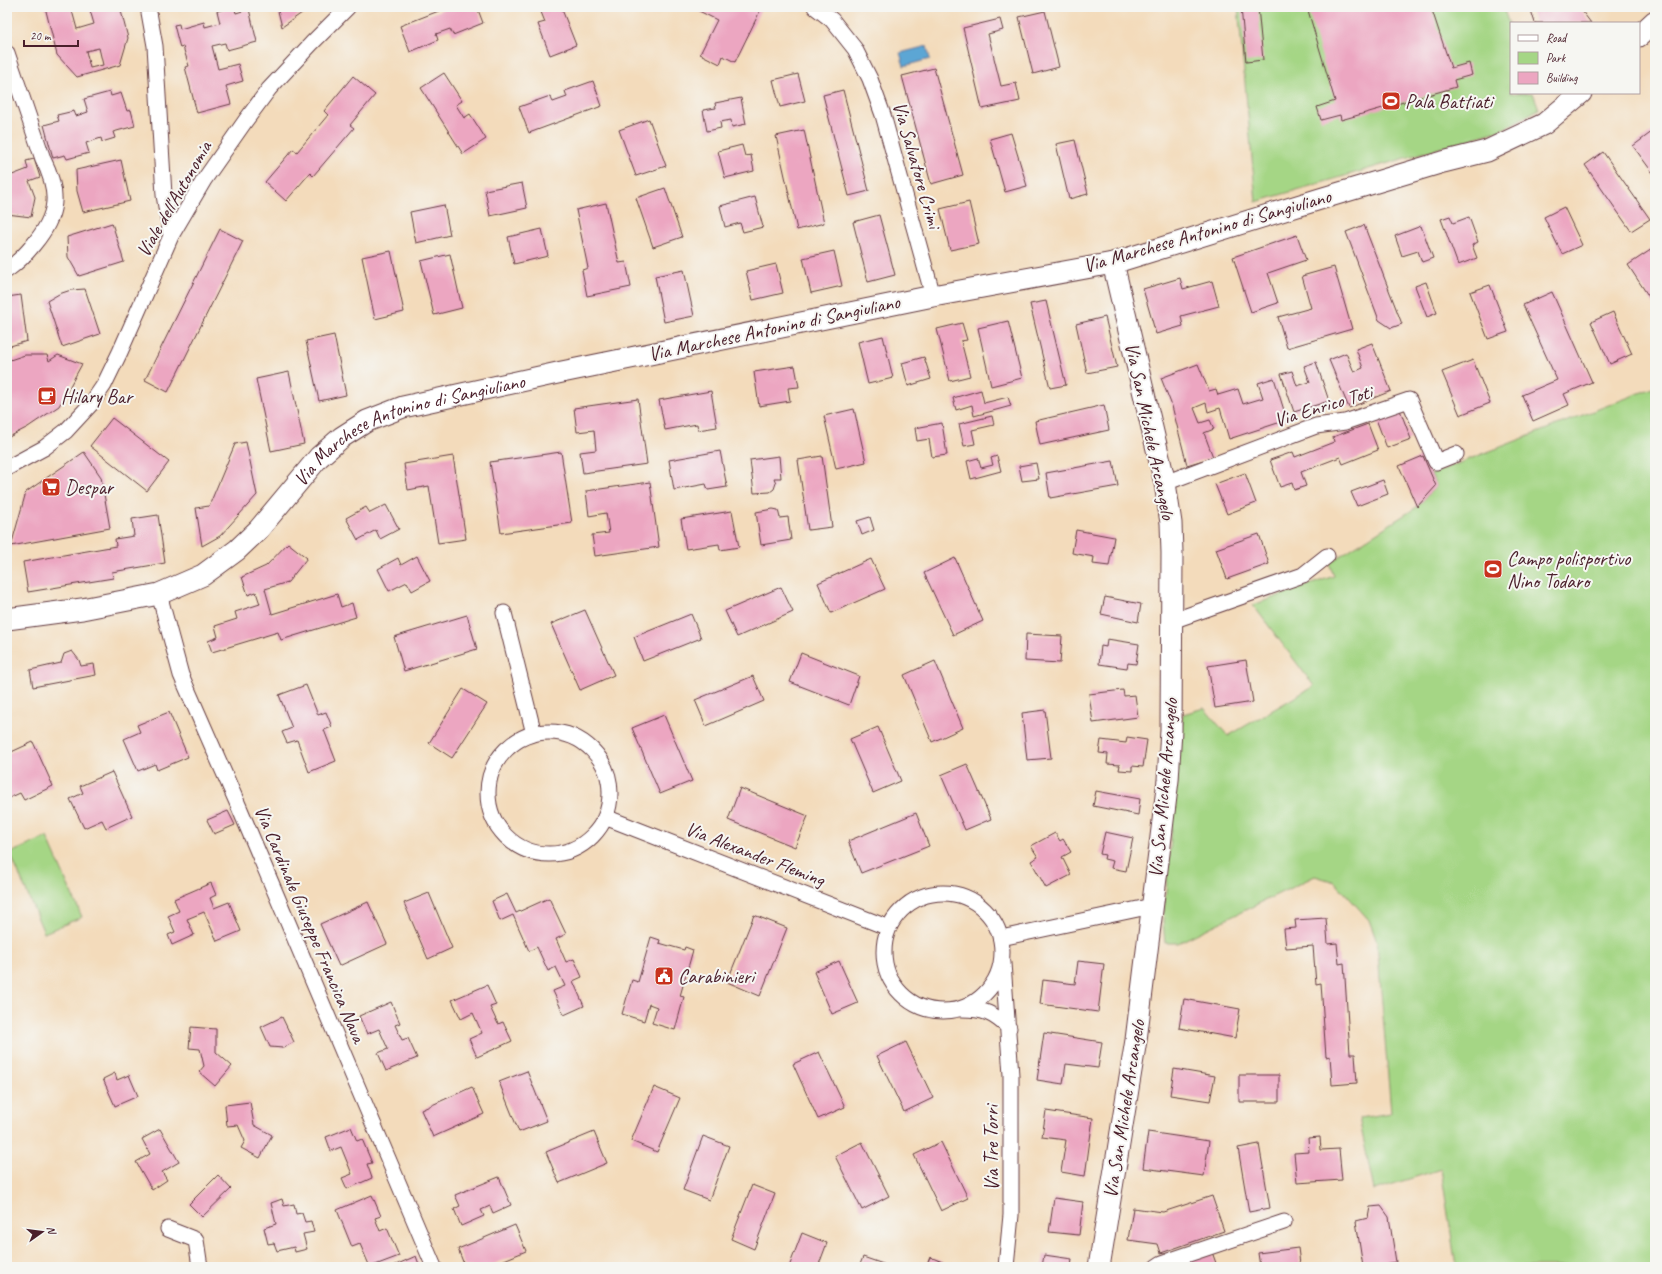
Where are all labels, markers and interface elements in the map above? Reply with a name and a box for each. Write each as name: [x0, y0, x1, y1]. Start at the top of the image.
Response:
scale bar: [24, 22, 78, 48]
legend: [1510, 22, 1640, 94]
text: 20 m: [30, 28, 52, 44]
text: Road: [1546, 30, 1568, 46]
text: Park: [1546, 50, 1567, 66]
text: Building: [1546, 70, 1578, 86]
place label: Pala Battiati: [1405, 89, 1495, 114]
sports icon: Pala Battiati: [1380, 90, 1402, 112]
street label: Via Salvatore Crimi: [887, 99, 948, 233]
street label: Viale dell'Autonomia: [131, 135, 218, 261]
street label: Via Marchese Antonino di Sangiuliano: [1080, 183, 1335, 278]
street label: Via Marchese Antonino di Sangiuliano: [646, 289, 903, 367]
street label: Via San Michele Arcangelo: [1119, 340, 1181, 523]
street label: Via Marchese Antonino di Sangiuliano: [288, 368, 528, 491]
street label: Via Enrico Toti: [1271, 379, 1377, 433]
place label: Hilary Bar: [61, 384, 134, 409]
cafe icon: Hilary Bar: [36, 385, 58, 407]
place label: Despar: [65, 475, 115, 500]
supermarket icon: Despar: [40, 476, 62, 498]
place label: Campo polisportivo Nino Todaro: [1507, 546, 1631, 594]
sports icon: Campo polisportivo Nino Todaro: [1482, 558, 1504, 580]
street label: Via San Michele Arcangelo: [1143, 696, 1183, 879]
street label: Via Cardinale Giuseppe Francica Nava: [249, 802, 372, 1048]
street label: Via Alexander Fleming: [682, 816, 830, 893]
place label: Carabinieri: [678, 964, 756, 989]
public building icon: Carabinieri: [653, 965, 675, 987]
street label: Via San Michele Arcangelo: [1098, 1017, 1151, 1200]
street label: Via Tre Torri: [979, 1103, 1004, 1191]
north arrow: [22, 1212, 62, 1252]
text: N: [44, 1225, 60, 1237]

